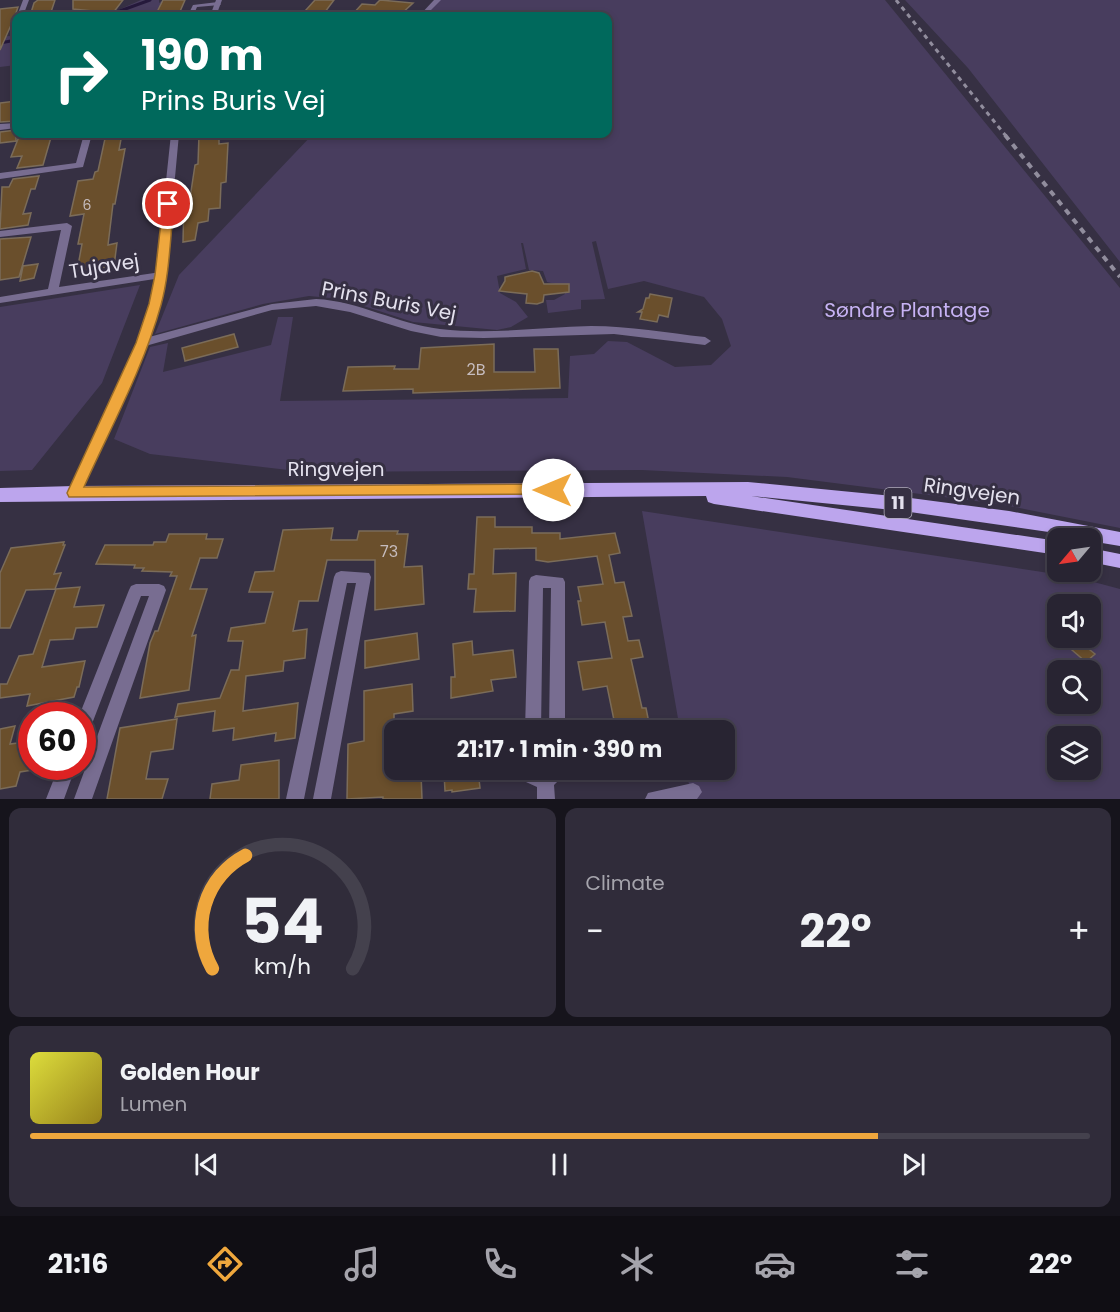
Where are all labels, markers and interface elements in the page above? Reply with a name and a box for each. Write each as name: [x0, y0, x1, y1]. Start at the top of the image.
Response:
text: 190 m: [141, 26, 263, 85]
icon: right: [42, 36, 120, 114]
text: Prins Buris Vej: [141, 82, 325, 119]
pin: [142, 178, 193, 229]
icon: arrive: [151, 187, 184, 220]
house number: 6: [83, 195, 92, 215]
street label: Tujavej: [67, 247, 141, 285]
street label: Prins Buris Vej: [319, 274, 459, 328]
park label: Søndre Plantage: [824, 296, 990, 324]
house number: 2B: [466, 358, 486, 381]
street label: Ringvejen: [287, 455, 385, 483]
position arrow: [521, 458, 585, 522]
street label: Ringvejen: [922, 470, 1022, 512]
road number: 11: [884, 488, 912, 518]
north arrow: [1047, 528, 1101, 582]
map controls: [1047, 528, 1101, 780]
house number: 73: [380, 540, 398, 563]
button: sound: [1047, 594, 1101, 648]
button: search: [1047, 660, 1101, 714]
speed limit sign: 60: [18, 702, 96, 780]
button: layers: [1047, 726, 1101, 780]
text: 21:17 · 1 min · 390 m: [457, 734, 662, 765]
text: Climate: [586, 869, 665, 897]
text: 54: [241, 877, 324, 965]
text: 22°: [799, 900, 872, 963]
text: −: [586, 908, 604, 955]
text: +: [1067, 908, 1090, 955]
text: km/h: [254, 952, 311, 983]
text: Golden Hour: [120, 1057, 260, 1088]
text: Lumen: [120, 1090, 187, 1118]
icon: previous: [190, 1148, 223, 1181]
icon: pause: [543, 1148, 576, 1181]
icon: next: [897, 1148, 930, 1181]
icon: directions: [204, 1243, 246, 1285]
icon: music: [341, 1243, 383, 1285]
icon: phone: [479, 1243, 521, 1285]
icon: climate: [616, 1243, 658, 1285]
icon: car: [754, 1243, 796, 1285]
icon: filters: [891, 1243, 933, 1285]
text: 21:16: [48, 1245, 108, 1282]
text: 22°: [1029, 1245, 1072, 1282]

